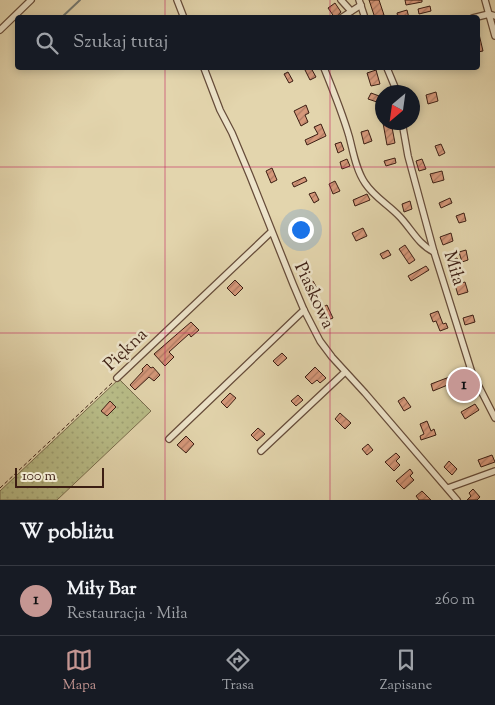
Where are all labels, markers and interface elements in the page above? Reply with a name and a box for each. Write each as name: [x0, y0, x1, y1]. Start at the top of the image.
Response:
search box: [15, 15, 480, 70]
icon: search: [33, 29, 61, 57]
text: Szukaj tutaj: [73, 29, 168, 56]
north arrow: [375, 85, 420, 130]
your location: [288, 217, 314, 243]
street label: Miła: [436, 248, 471, 289]
street label: Piaskowa: [286, 258, 340, 333]
street label: Piękna: [99, 323, 154, 378]
pin: 1: [448, 366, 480, 404]
scale bar: [15, 465, 104, 488]
text: 100 m: [22, 467, 56, 487]
text: W pobliżu: [20, 518, 114, 548]
text: Miły Bar: [67, 576, 136, 603]
text: 1: [33, 589, 39, 612]
text: 260 m: [434, 589, 475, 612]
text: Restauracja · Miła: [67, 603, 188, 626]
tab: Mapa: [63, 646, 96, 696]
tab: Trasa: [222, 646, 254, 696]
tab: Zapisane: [380, 646, 432, 696]

